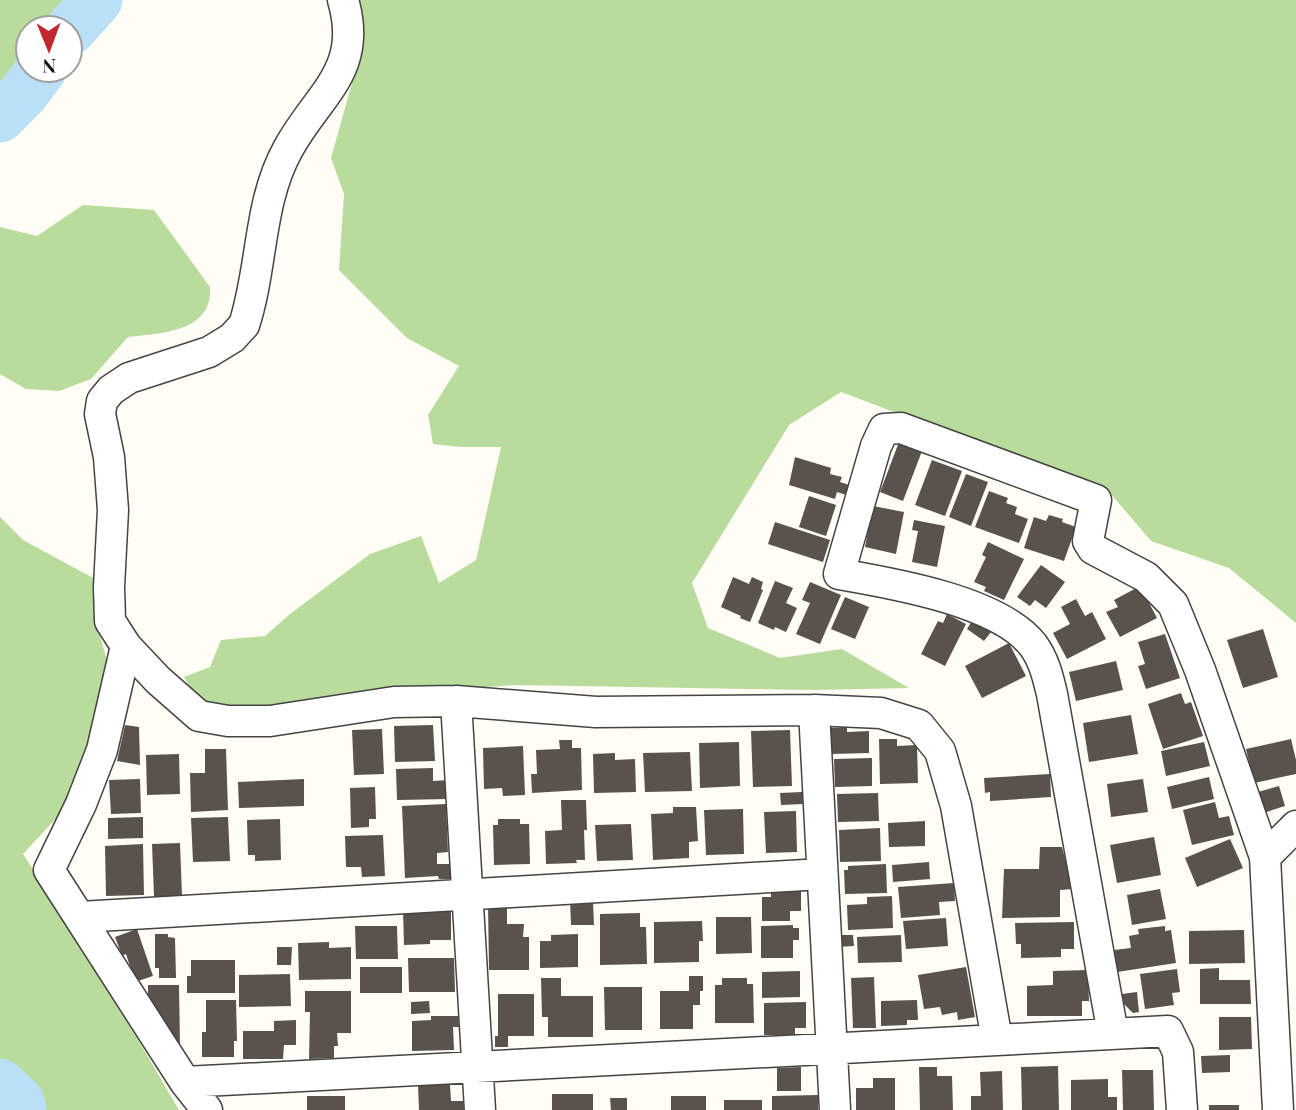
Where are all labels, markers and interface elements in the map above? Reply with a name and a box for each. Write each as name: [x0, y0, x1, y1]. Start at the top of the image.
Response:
north arrow: [14, 14, 84, 84]
text: N: [42, 54, 56, 80]

